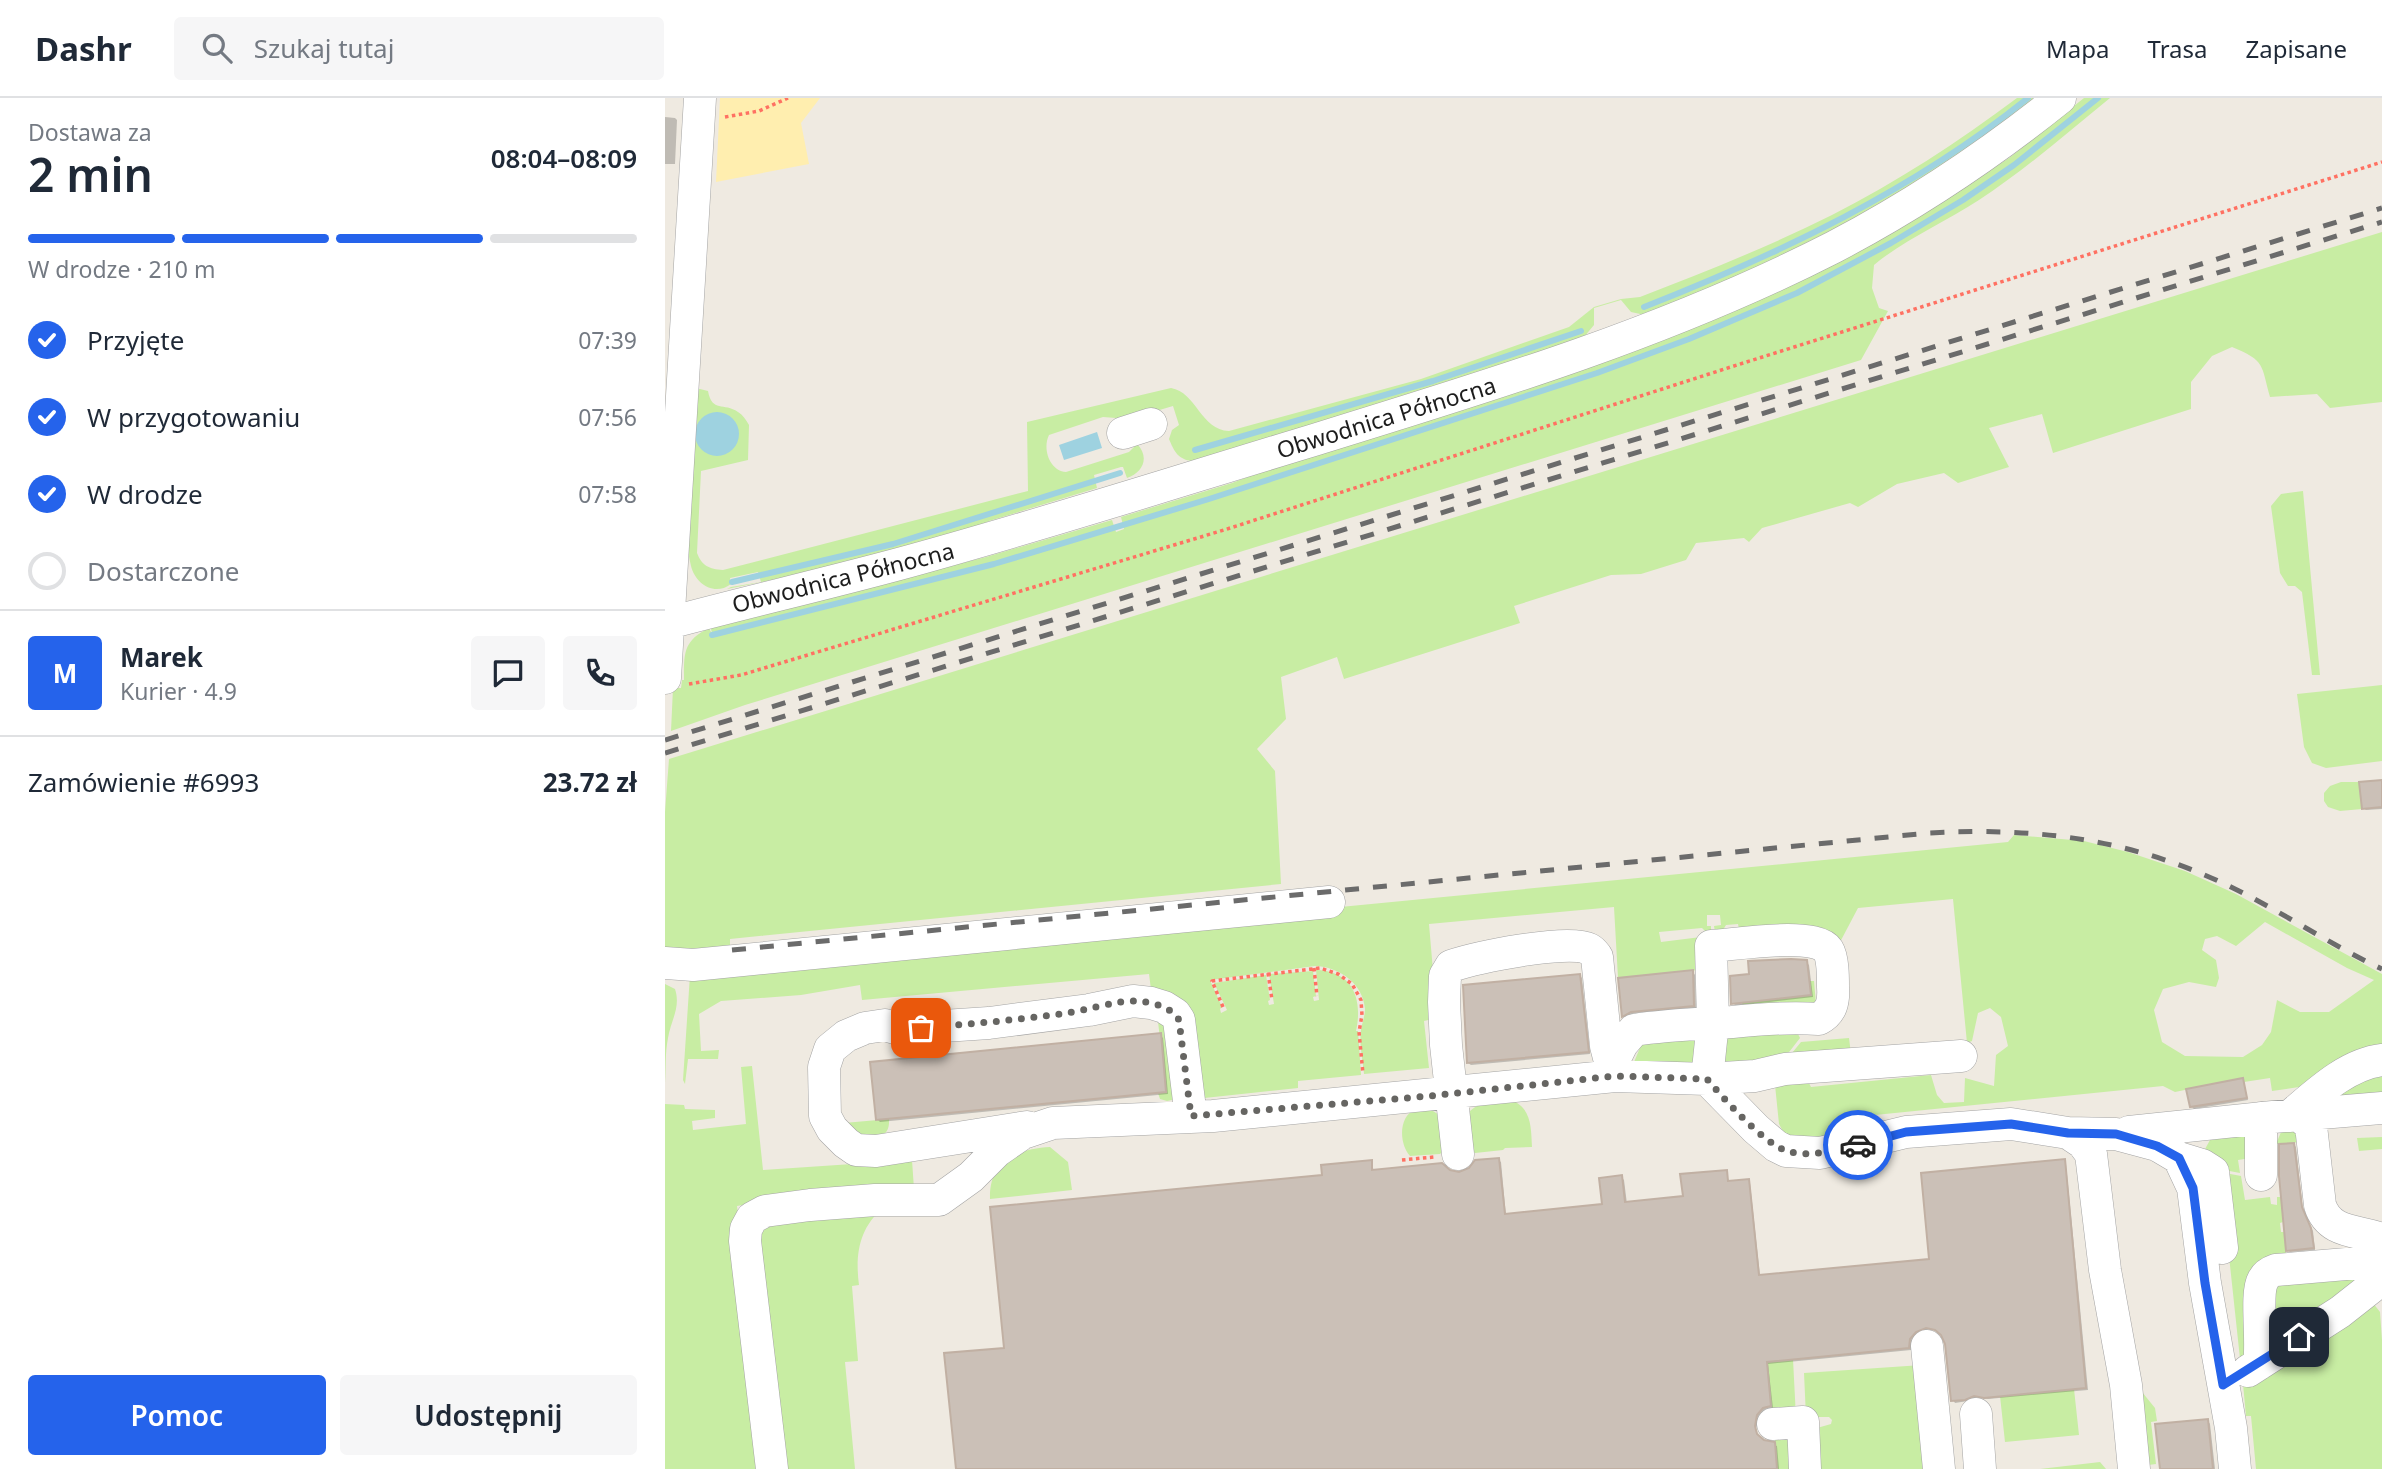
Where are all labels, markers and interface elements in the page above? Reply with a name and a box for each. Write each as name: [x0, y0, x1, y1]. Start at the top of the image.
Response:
search box: [174, 17, 664, 80]
text: Dashr: [35, 26, 132, 71]
icon: search: [198, 29, 236, 67]
text: Szukaj tutaj: [254, 30, 394, 66]
text: Mapa: [2046, 32, 2110, 65]
text: Trasa: [2148, 32, 2208, 65]
text: Zapisane: [2246, 32, 2347, 65]
text: Dostawa za: [28, 116, 152, 148]
text: 08:04–08:09: [491, 140, 637, 176]
text: 2 min: [28, 143, 153, 205]
text: W drodze · 210 m: [28, 253, 215, 285]
icon: check: [28, 321, 66, 359]
text: Przyjęte: [87, 322, 184, 358]
text: 07:39: [578, 324, 637, 356]
street label: Obwodnica Północna: [1272, 368, 1500, 466]
icon: check: [28, 398, 66, 436]
text: W przygotowaniu: [87, 399, 300, 435]
text: 07:56: [578, 401, 637, 433]
icon: check: [28, 475, 66, 513]
text: W drodze: [87, 476, 203, 512]
text: 07:58: [578, 478, 637, 510]
street label: Obwodnica Północna: [729, 534, 957, 620]
text: Dostarczone: [87, 553, 240, 589]
button: chat: [471, 636, 545, 710]
button: phone: [563, 636, 637, 710]
text: Marek: [120, 639, 203, 675]
text: M: [53, 655, 77, 691]
text: Kurier · 4.9: [120, 675, 237, 707]
text: Zamówienie #6993: [28, 764, 259, 800]
text: 23.72 zł: [543, 764, 637, 800]
pin: [891, 998, 951, 1058]
icon: bag: [902, 1009, 940, 1047]
courier: [1823, 1110, 1893, 1180]
icon: car: [1839, 1126, 1877, 1164]
pin: [2269, 1307, 2329, 1367]
icon: home: [2280, 1318, 2318, 1356]
button: Pomoc: [28, 1375, 326, 1455]
button: Udostępnij: [340, 1375, 637, 1455]

